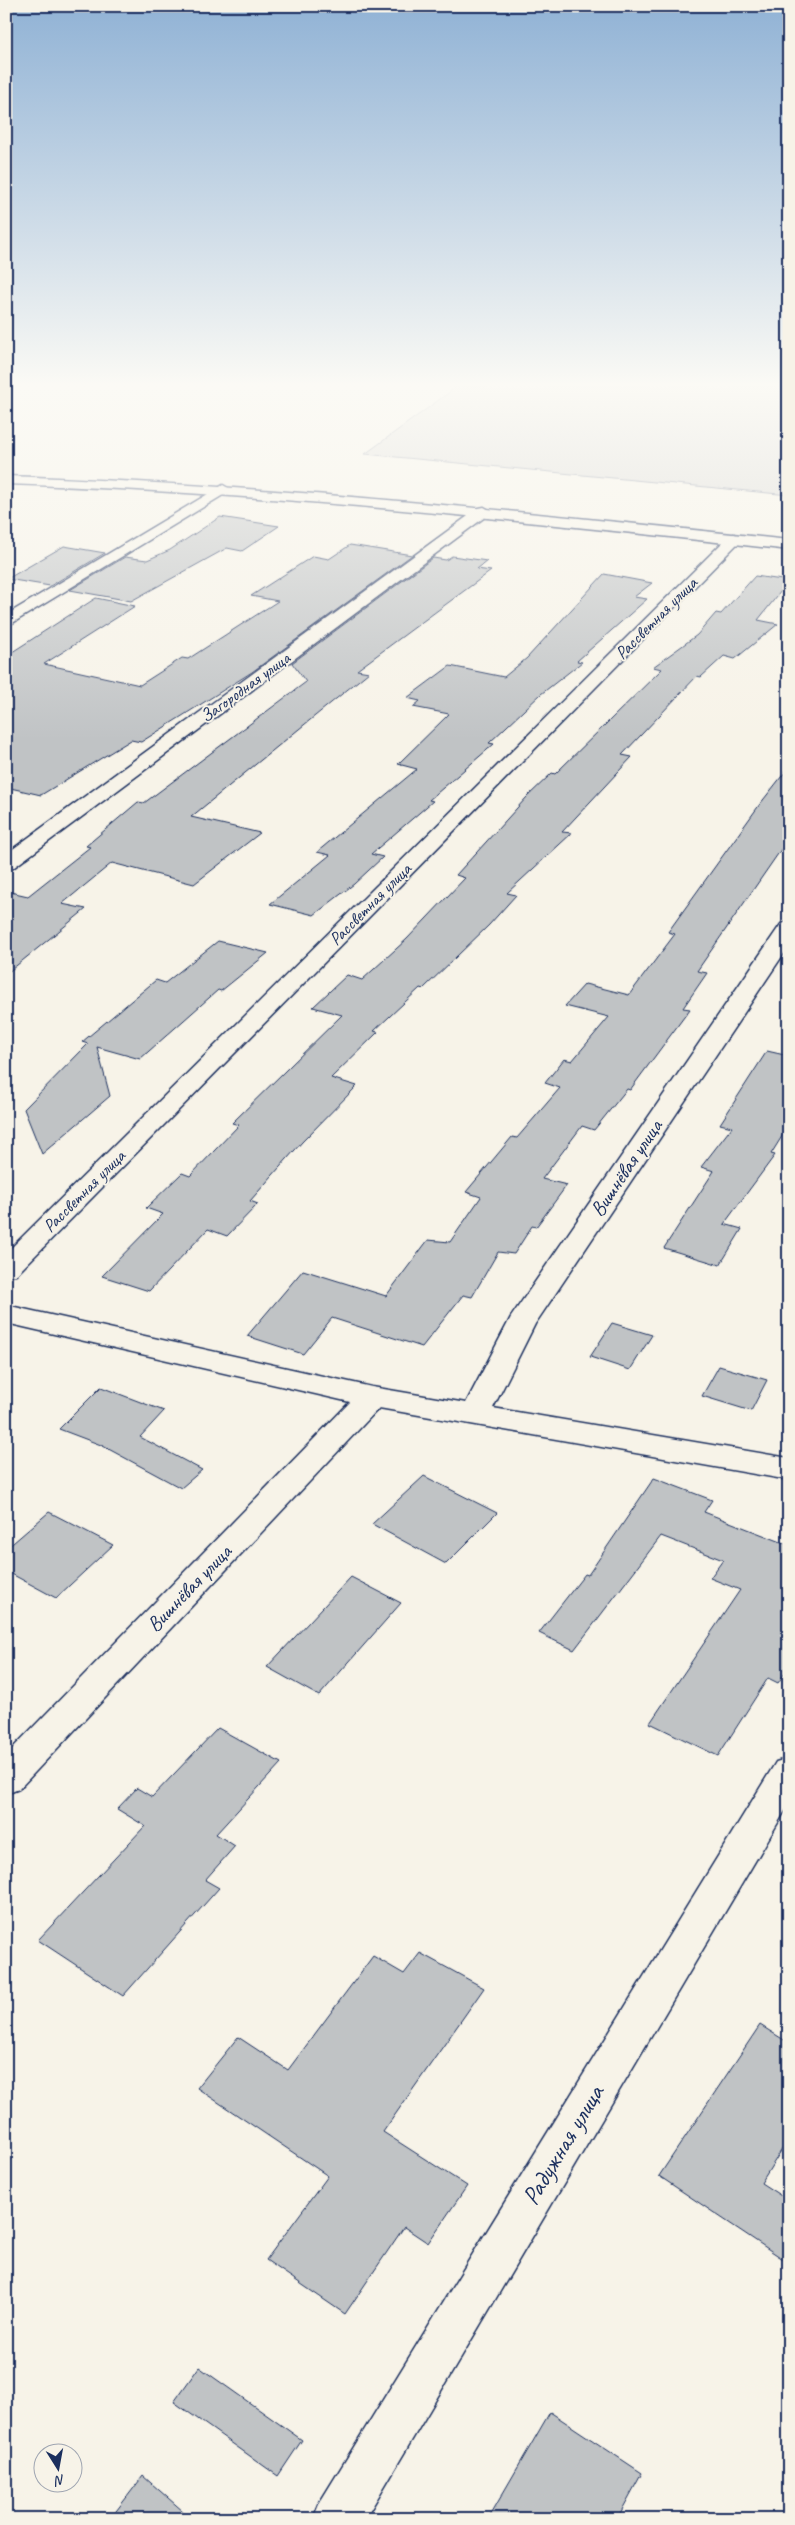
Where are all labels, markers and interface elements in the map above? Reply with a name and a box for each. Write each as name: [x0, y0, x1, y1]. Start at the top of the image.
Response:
street label: Рассветная улица: [610, 571, 703, 664]
street label: Загородная улица: [196, 646, 296, 727]
street label: Рассветная улица: [324, 857, 417, 950]
street label: Вишнёвая улица: [584, 1113, 669, 1221]
street label: Рассветная улица: [38, 1144, 131, 1237]
street label: Вишнёвая улица: [141, 1538, 238, 1637]
street label: Радужная улица: [515, 2078, 612, 2211]
north arrow: [32, 2442, 82, 2492]
text: N: [52, 2471, 66, 2490]

